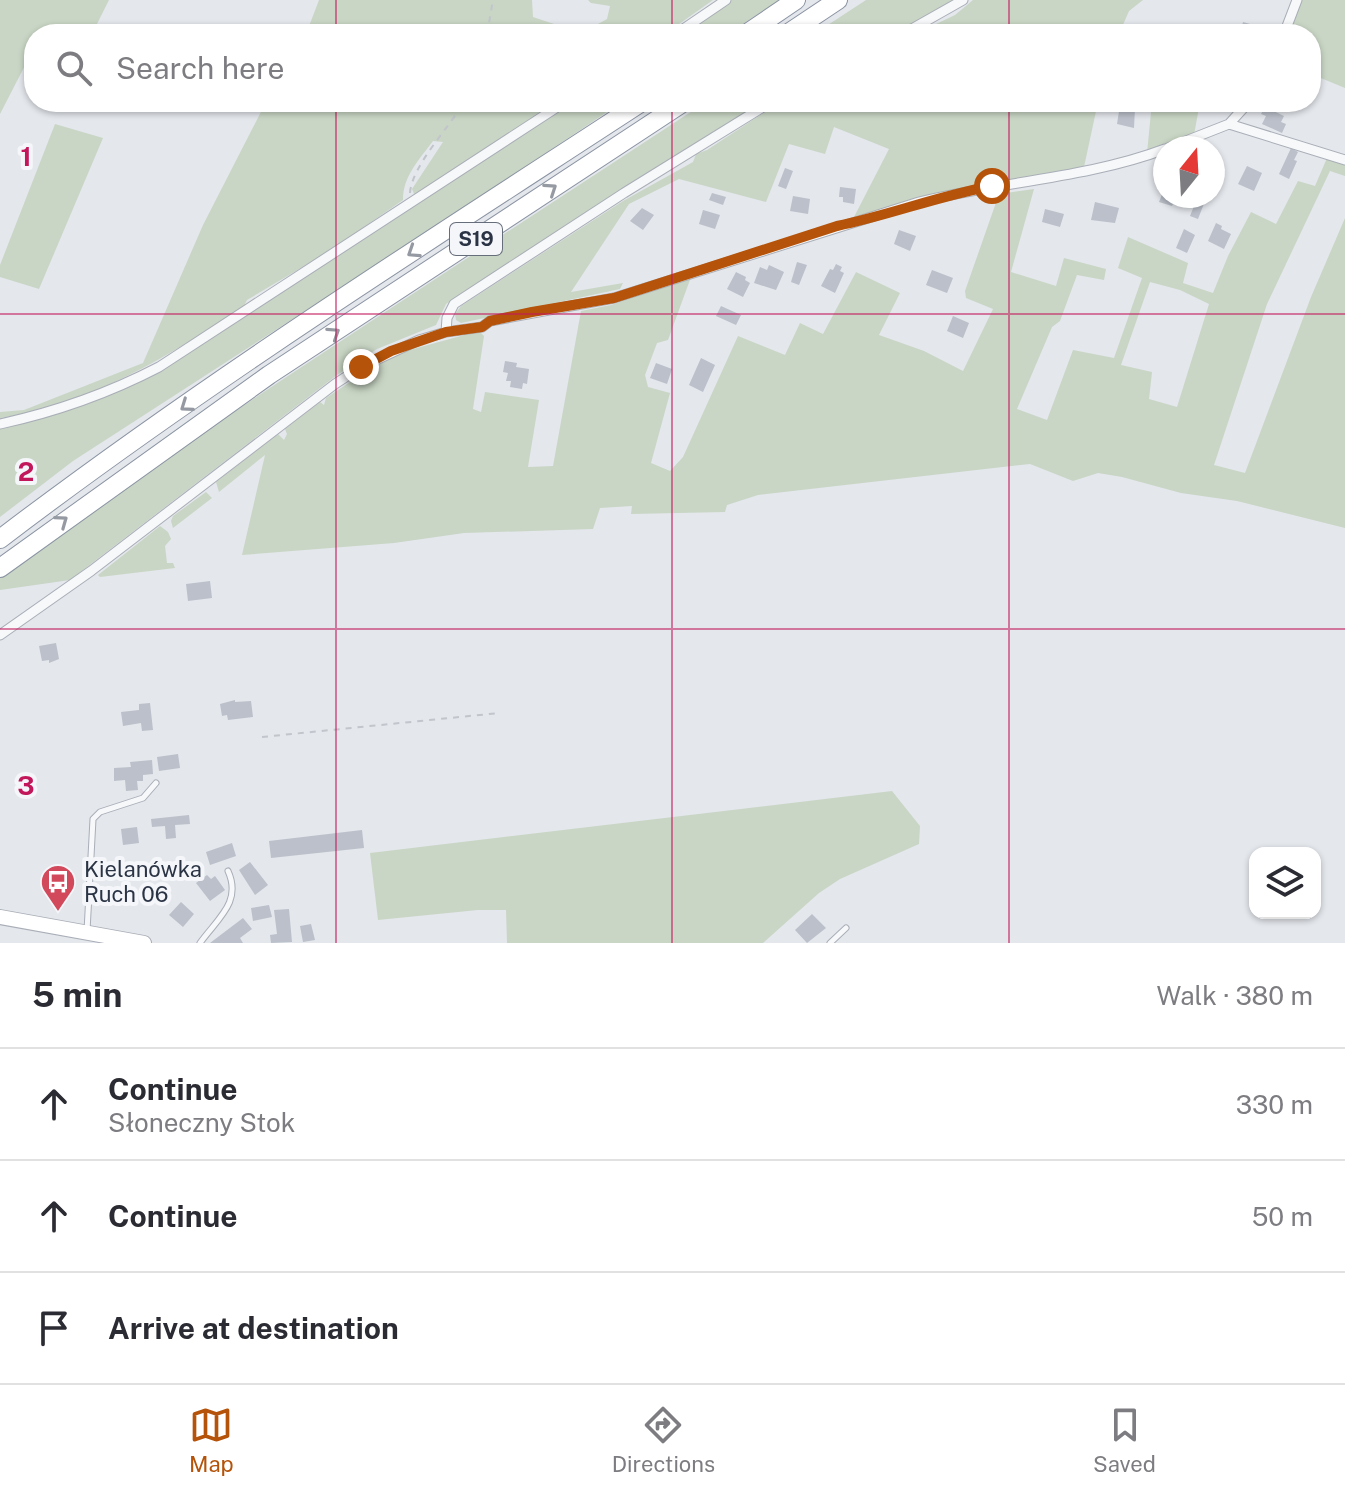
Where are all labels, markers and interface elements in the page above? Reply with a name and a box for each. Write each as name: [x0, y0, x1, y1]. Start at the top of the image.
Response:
search box: [24, 24, 1321, 112]
icon: search: [52, 46, 96, 90]
text: Search here: [116, 50, 284, 86]
north arrow: [1153, 136, 1225, 208]
text: 1: [20, 141, 32, 172]
route start: [974, 168, 1010, 204]
one-way arrow: [542, 184, 557, 199]
road number: S19: [450, 223, 502, 255]
one-way arrow: [407, 242, 422, 257]
one-way arrow: [325, 327, 340, 342]
route end: [343, 349, 379, 385]
one-way arrow: [180, 396, 194, 411]
text: 2: [18, 456, 34, 487]
one-way arrow: [54, 517, 68, 531]
text: 3: [17, 770, 35, 801]
map controls: [1249, 847, 1321, 919]
button: layers: [1249, 847, 1321, 919]
place label: Kielanówka Ruch 06: [84, 856, 202, 907]
bus stop icon: Kielanówka Ruch 06: [39, 863, 77, 913]
text: 5 min: [32, 975, 122, 1015]
text: Walk · 380 m: [1157, 980, 1313, 1011]
text: Continue: [108, 1071, 238, 1107]
icon: ahead: [32, 1082, 76, 1126]
text: 330 m: [1236, 1089, 1313, 1120]
text: Słoneczny Stok: [108, 1107, 295, 1138]
icon: ahead: [32, 1194, 76, 1238]
text: Continue: [108, 1198, 238, 1234]
text: 50 m: [1252, 1201, 1313, 1232]
icon: arrive: [32, 1306, 76, 1350]
text: Arrive at destination: [108, 1310, 399, 1346]
tab: Map: [189, 1403, 234, 1477]
tab: Directions: [612, 1403, 715, 1477]
tab: Saved: [1093, 1403, 1156, 1477]

